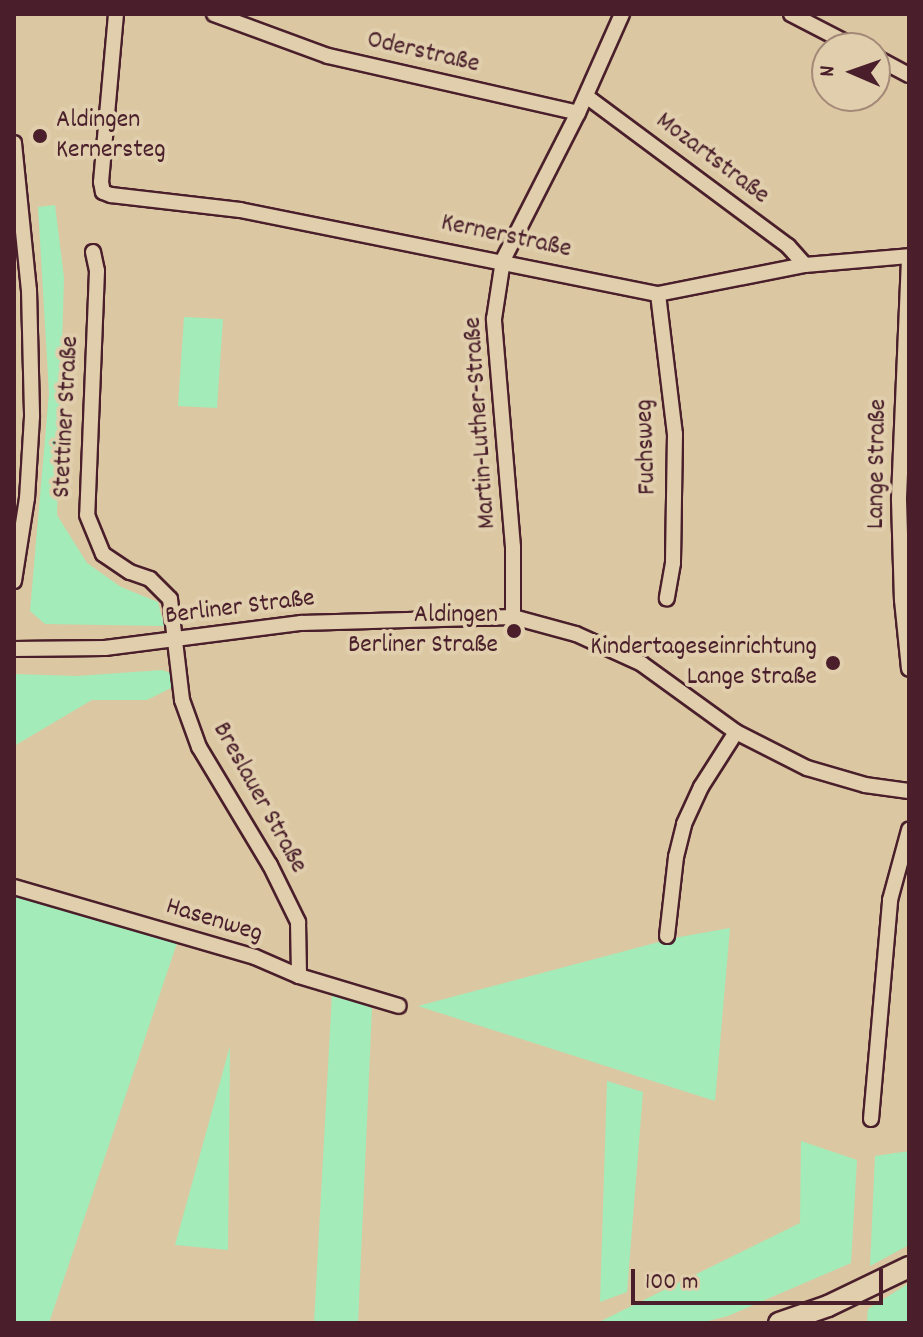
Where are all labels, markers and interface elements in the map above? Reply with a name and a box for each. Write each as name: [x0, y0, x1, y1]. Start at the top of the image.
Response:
street label: Oderstraße: [364, 25, 482, 81]
north arrow: [811, 32, 891, 112]
text: N: [813, 65, 844, 77]
place label: Aldingen Kernersteg: [56, 105, 166, 166]
street label: Mozartstraße: [649, 106, 775, 212]
marker: Aldingen Kernersteg: [31, 127, 49, 145]
street label: Kernerstraße: [438, 208, 574, 266]
street label: Martin-Luther-Straße: [458, 316, 504, 530]
street label: Stettiner Straße: [47, 335, 87, 499]
street label: Fuchsweg: [630, 399, 664, 495]
street label: Lange Straße: [861, 399, 895, 529]
street label: Berliner Straße: [164, 583, 316, 633]
place label: Aldingen Berliner Straße: [348, 600, 498, 662]
marker: Aldingen Berliner Straße: [505, 622, 523, 640]
place label: Kindertageseinrichtung Lange Straße: [590, 632, 817, 694]
marker: Kindertageseinrichtung Lange Straße: [824, 654, 842, 672]
street label: Breslauer Straße: [205, 717, 313, 879]
street label: Hasenweg: [162, 892, 266, 950]
scale bar: [635, 1253, 887, 1303]
text: 100 m: [645, 1266, 698, 1300]

